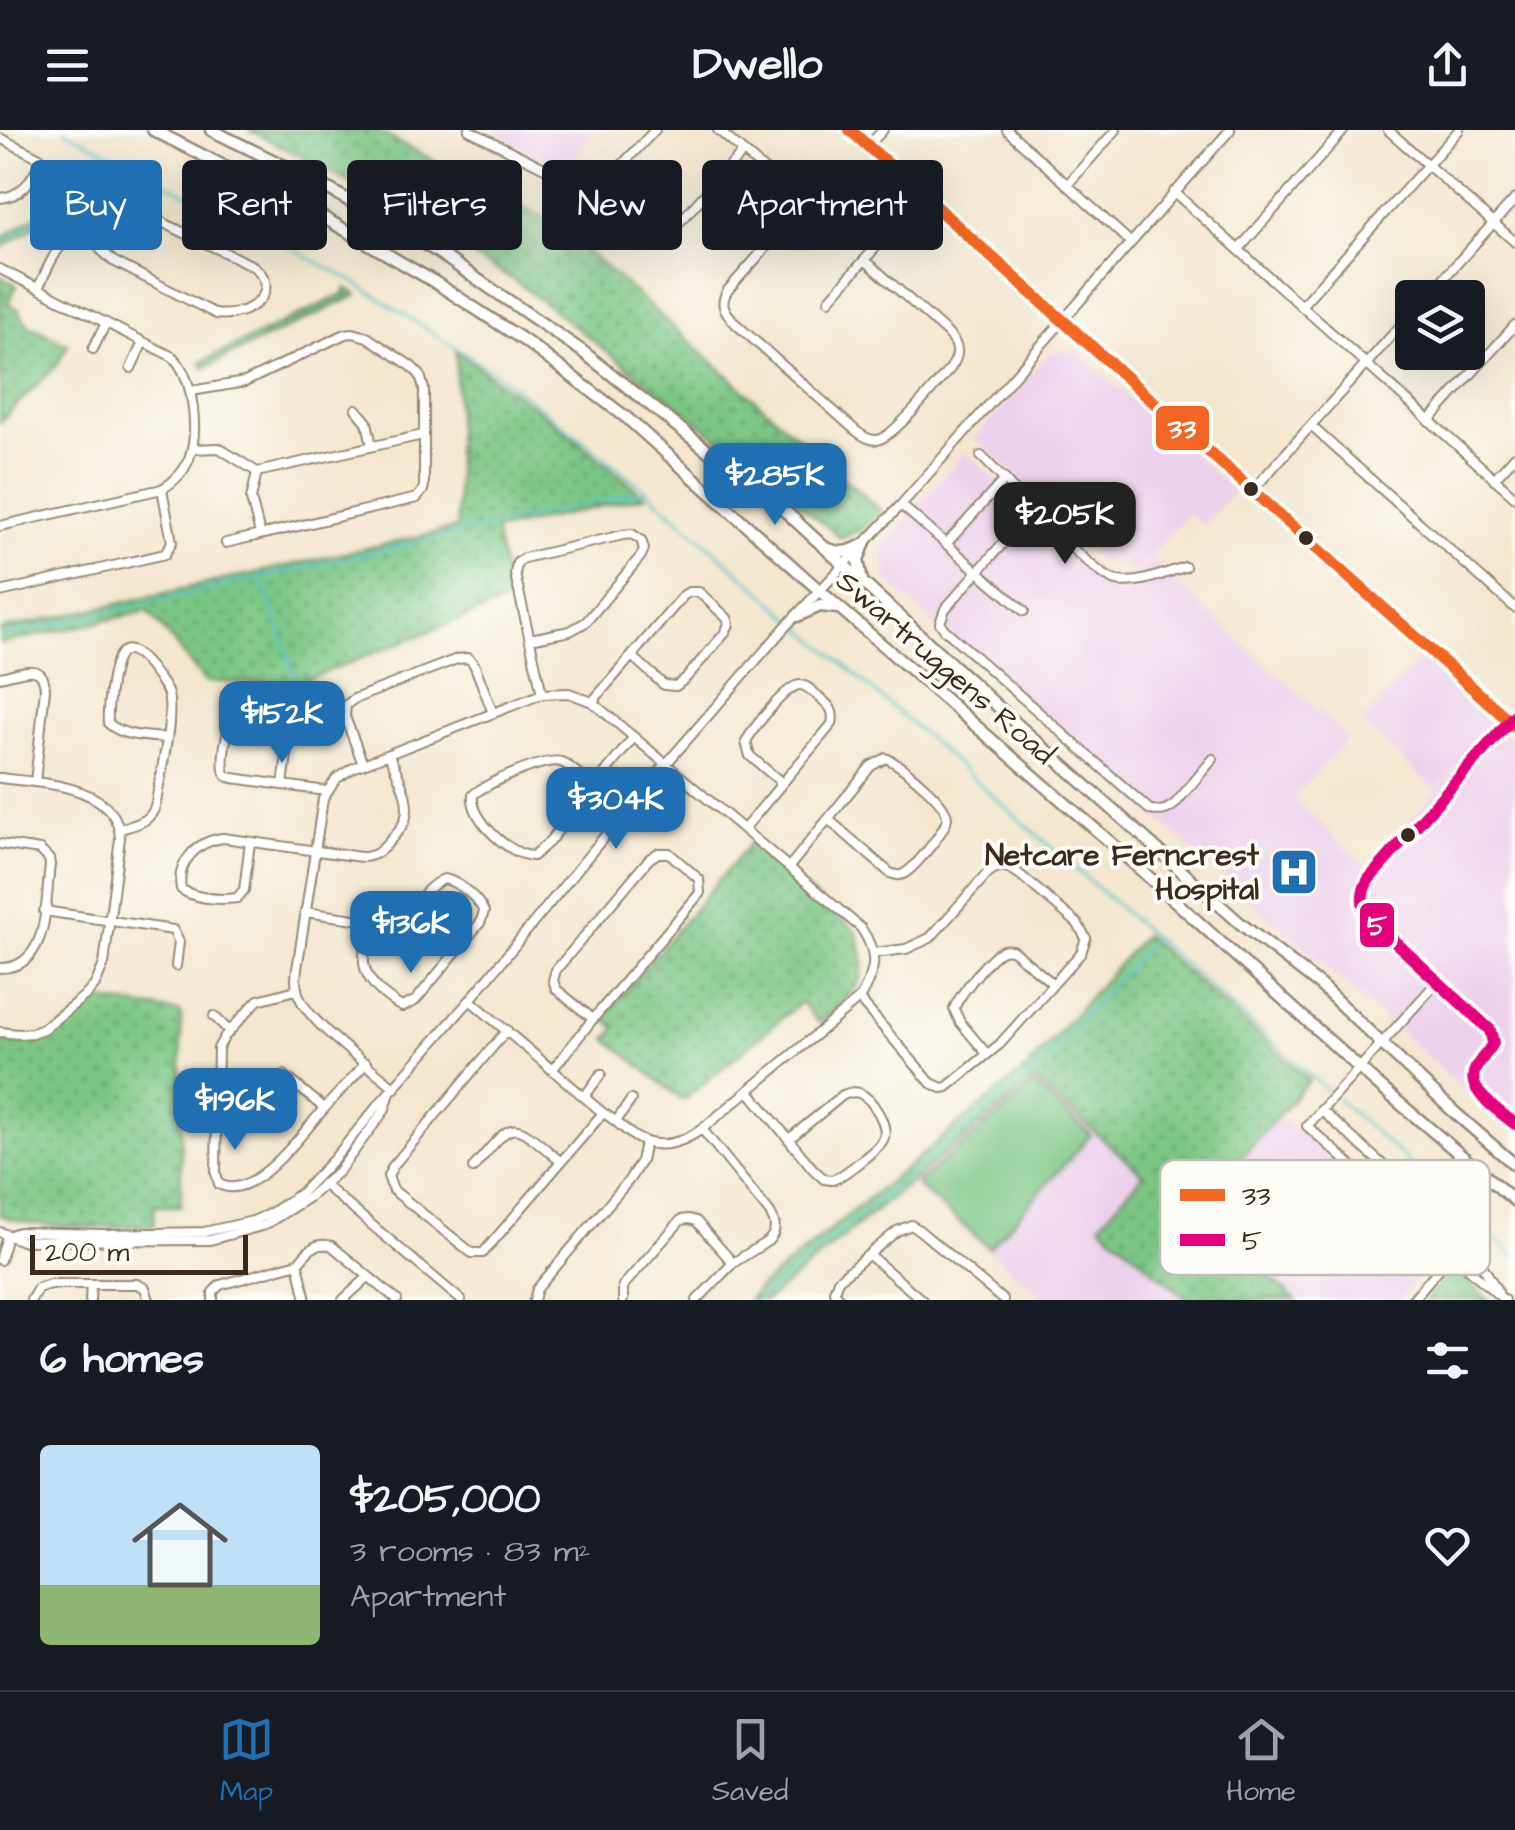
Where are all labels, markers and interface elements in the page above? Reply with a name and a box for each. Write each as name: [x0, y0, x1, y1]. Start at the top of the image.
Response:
text: Dwello: [693, 34, 822, 96]
icon: menu: [40, 38, 95, 93]
icon: share: [1420, 38, 1475, 93]
chip: Buy: [30, 160, 162, 250]
chip: Rent: [182, 160, 327, 250]
chip: Filters: [347, 160, 522, 250]
chip: New: [542, 160, 682, 250]
chip: Apartment: [702, 160, 943, 250]
map controls: [1395, 280, 1485, 370]
button: layers: [1395, 280, 1485, 370]
line badge: 33: [1154, 404, 1211, 452]
text: 33: [1167, 410, 1197, 449]
pin: $285K: [705, 443, 845, 528]
text: $285K: [726, 453, 824, 498]
unlabelled marker: [1241, 479, 1261, 499]
pin: $205K: [995, 482, 1135, 567]
text: $205K: [1016, 492, 1114, 537]
unlabelled marker: [1296, 528, 1316, 548]
street label: Swartruggens Road: [826, 561, 1064, 775]
pin: $152K: [212, 681, 352, 766]
text: $152K: [241, 691, 323, 736]
pin: $304K: [546, 767, 686, 852]
text: $304K: [568, 777, 664, 822]
unlabelled marker: [1398, 825, 1418, 845]
place label: Netcare Ferncrest Hospital: [985, 835, 1260, 912]
hospital icon: Netcare Ferncrest Hospital: [1268, 846, 1320, 898]
pin: $136K: [341, 891, 481, 976]
text: $136K: [372, 901, 450, 946]
line badge: 5: [1358, 901, 1396, 949]
text: 5: [1367, 907, 1388, 946]
pin: $196K: [165, 1068, 305, 1153]
text: $196K: [195, 1078, 275, 1123]
legend: [1160, 1160, 1490, 1275]
text: 33: [1242, 1177, 1271, 1216]
text: 5: [1242, 1222, 1262, 1261]
scale bar: [30, 1230, 248, 1274]
text: 200 m: [45, 1233, 129, 1272]
text: 6 homes: [40, 1331, 204, 1389]
icon: filters: [1420, 1333, 1475, 1388]
text: $205,000: [350, 1471, 541, 1529]
icon: home: [120, 1485, 240, 1605]
icon: heart: [1420, 1518, 1475, 1573]
text: 3 rooms · 83 m²: [350, 1529, 591, 1574]
text: Apartment: [350, 1574, 506, 1619]
tab: Map: [219, 1712, 274, 1811]
tab: Saved: [712, 1712, 788, 1811]
tab: Home: [1226, 1712, 1296, 1811]

